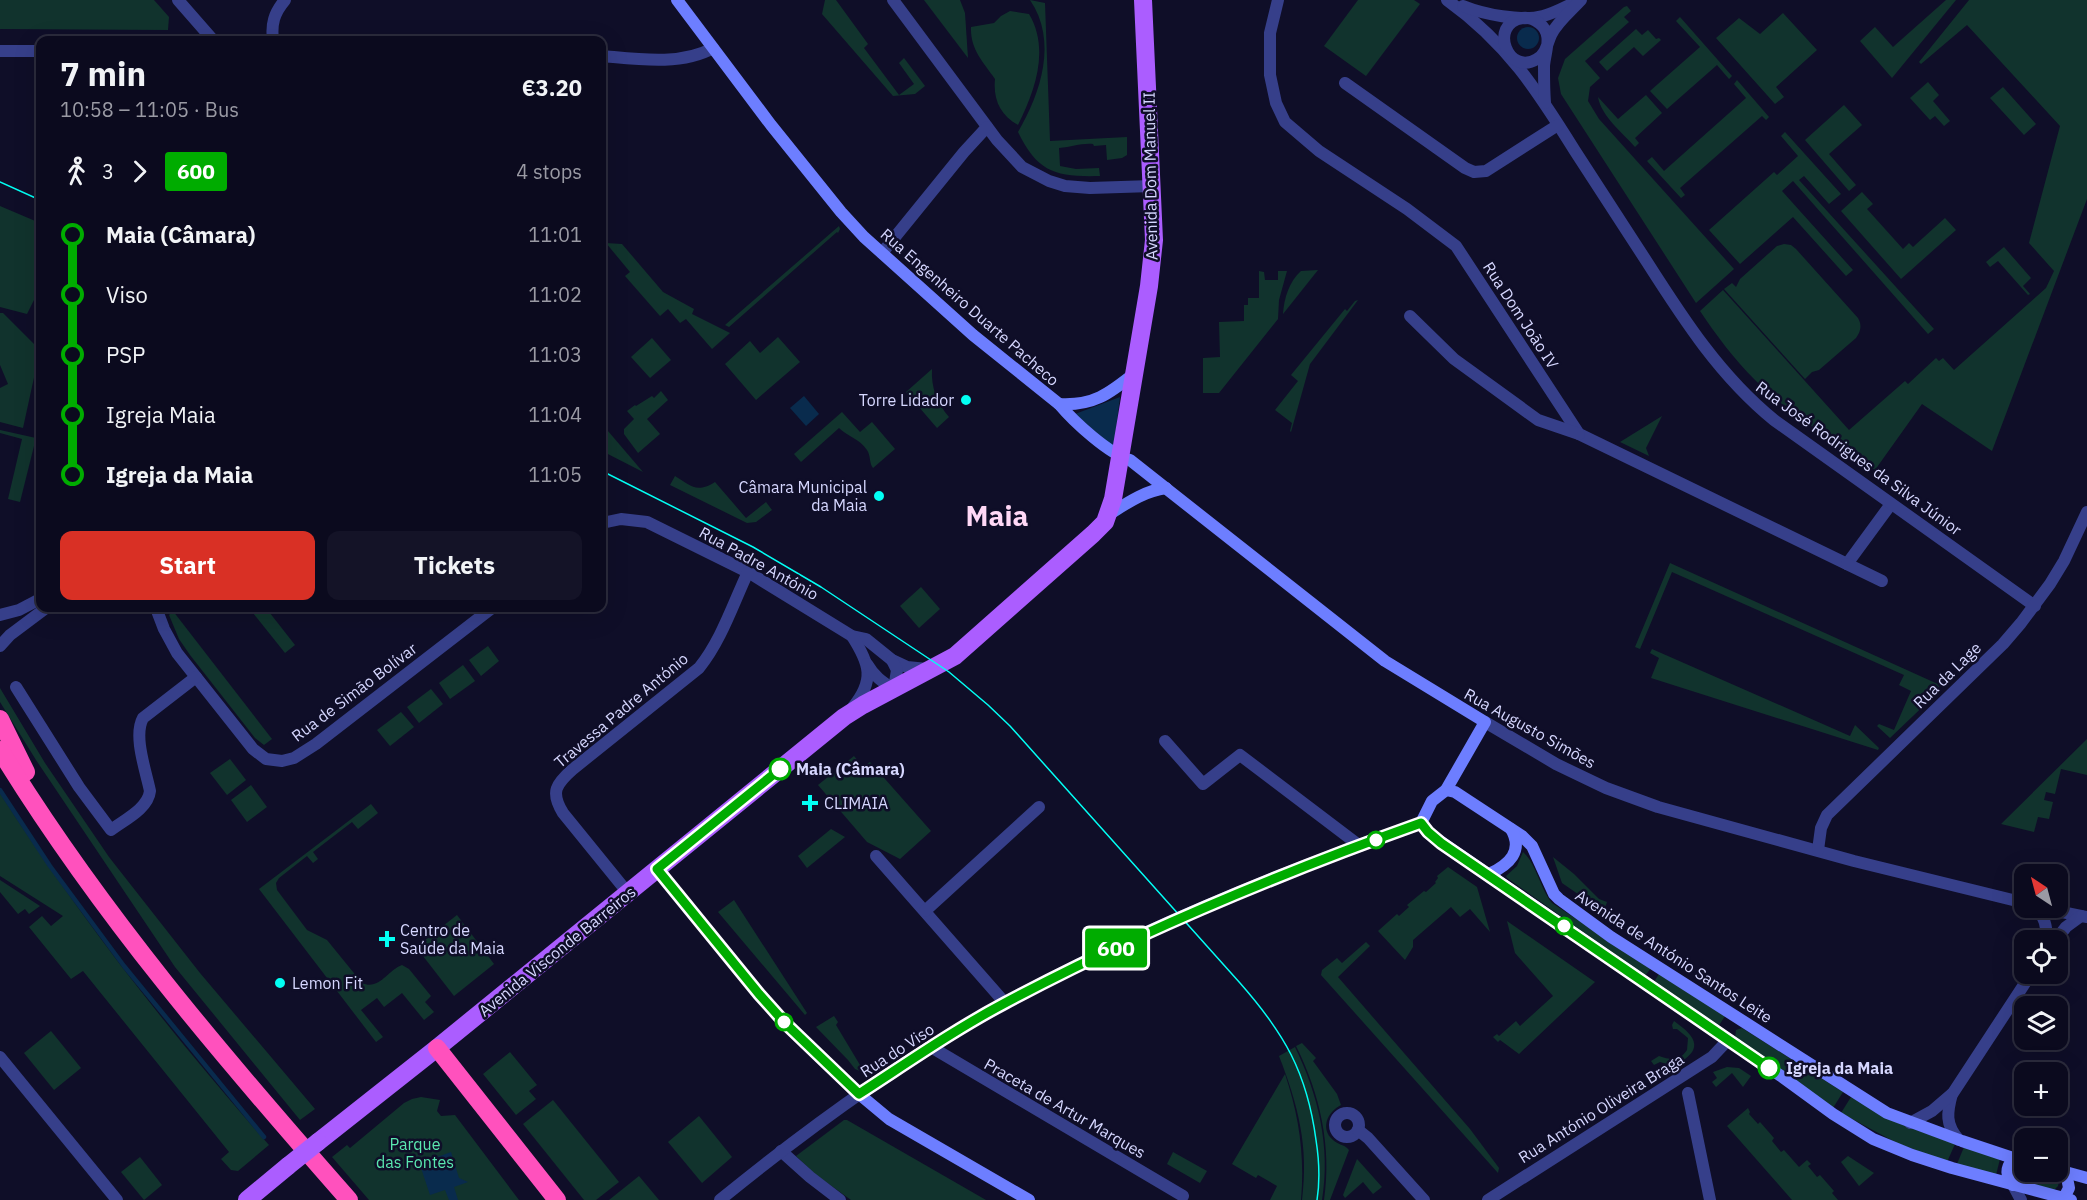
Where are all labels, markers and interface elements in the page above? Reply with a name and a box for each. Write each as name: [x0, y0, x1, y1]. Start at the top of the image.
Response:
text: 7 min: [60, 52, 146, 95]
text: €3.20: [522, 73, 582, 102]
street label: Avenida Dom Manuel II: [1139, 92, 1161, 260]
text: 10:58 – 11:05 · Bus: [60, 96, 239, 123]
icon: walk: [60, 155, 93, 188]
icon: forward: [123, 155, 156, 188]
text: 600: [177, 157, 215, 185]
text: 3: [102, 158, 114, 185]
text: 4 stops: [516, 158, 582, 185]
text: Maia (Câmara): [106, 220, 256, 249]
text: 11:01: [528, 221, 582, 248]
street label: Rua Engenheiro Duarte Pacheco: [877, 224, 1063, 390]
street label: Rua Dom João IV: [1479, 258, 1563, 373]
text: Viso: [106, 280, 148, 309]
text: 11:02: [528, 281, 582, 308]
text: PSP: [106, 340, 145, 369]
text: 11:03: [528, 341, 582, 368]
street label: Rua José Rodrigues da Silva Júnior: [1752, 377, 1966, 539]
place label: Torre Lidador: [859, 390, 954, 410]
marker: Torre Lidador: [959, 393, 973, 407]
text: Igreja Maia: [106, 400, 216, 429]
text: 11:04: [528, 401, 582, 428]
text: Igreja da Maia: [106, 460, 253, 489]
text: 11:05: [528, 461, 582, 488]
place label: Câmara Municipal da Maia: [738, 477, 867, 515]
marker: Câmara Municipal da Maia: [872, 489, 886, 503]
district label: Maia: [966, 497, 1028, 534]
street label: Rua Padre António: [696, 522, 822, 604]
button: Start: [60, 531, 315, 600]
button: Tickets: [327, 531, 582, 600]
street label: Rua da Lage: [1909, 637, 1985, 712]
street label: Rua de Simão Bolívar: [287, 638, 421, 746]
street label: Travessa Padre António: [550, 648, 692, 772]
street label: Rua Augusto Simões: [1461, 684, 1599, 772]
marker: Maia (Câmara): [769, 758, 791, 780]
place label: Maia (Câmara): [796, 759, 905, 779]
place label: CLIMAIA: [824, 793, 888, 813]
marker: CLIMAIA: [801, 794, 819, 812]
unlabelled marker: [1367, 831, 1385, 849]
north arrow: [2014, 864, 2068, 918]
map controls: [2014, 864, 2068, 1182]
street label: Avenida Visconde Barreiros: [474, 881, 640, 1021]
street label: Avenida de António Santos Leite: [1572, 885, 1776, 1027]
unlabelled marker: [1555, 917, 1573, 935]
place label: Centro de Saúde da Maia: [400, 920, 505, 958]
line badge: 600: [1082, 928, 1150, 968]
marker: Centro de Saúde da Maia: [378, 930, 396, 948]
button: locate: [2014, 930, 2068, 984]
text: 600: [1097, 934, 1135, 962]
place label: Lemon Fit: [292, 973, 363, 993]
marker: Lemon Fit: [273, 976, 287, 990]
button: layers: [2014, 996, 2068, 1050]
unlabelled marker: [775, 1013, 793, 1031]
street label: Rua do Viso: [856, 1019, 938, 1081]
street label: Rua António Oliveira Braga: [1515, 1049, 1688, 1167]
street label: Praceta de Artur Marques: [981, 1054, 1149, 1162]
marker: Igreja da Maia: [1758, 1057, 1780, 1079]
place label: Igreja da Maia: [1786, 1058, 1893, 1078]
button: +: [2014, 1062, 2068, 1116]
button: −: [2014, 1128, 2068, 1182]
park label: Parque das Fontes: [376, 1134, 454, 1172]

